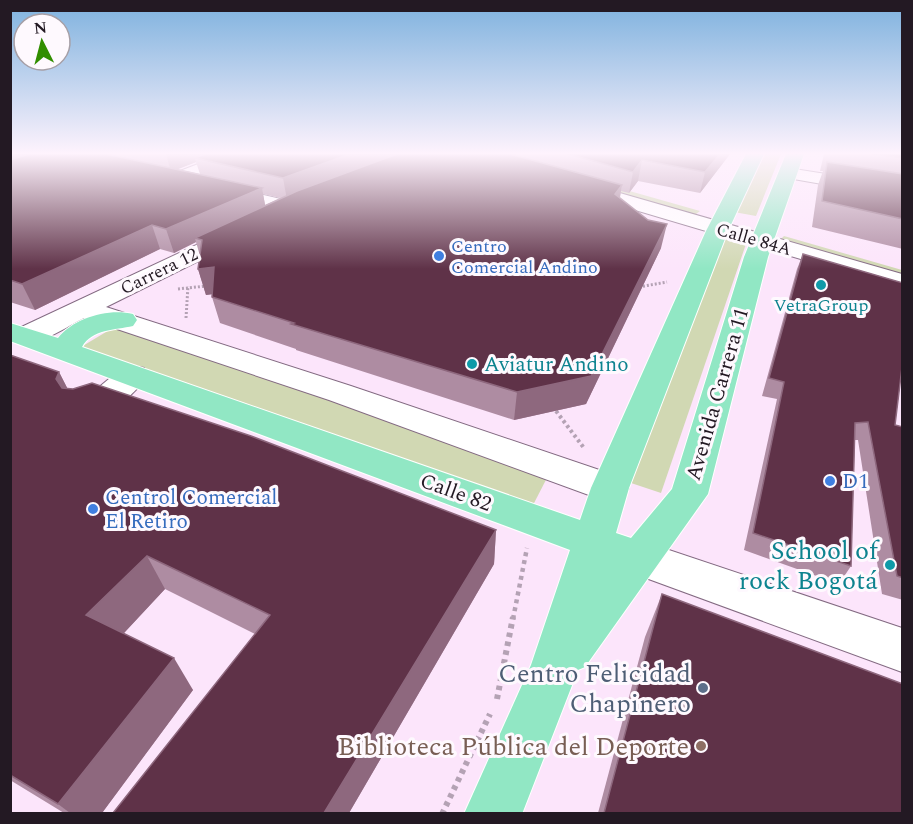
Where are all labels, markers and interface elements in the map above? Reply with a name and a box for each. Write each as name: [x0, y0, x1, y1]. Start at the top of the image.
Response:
north arrow: [12, 12, 72, 72]
text: N: [33, 15, 48, 41]
street label: Calle 84A: [713, 216, 795, 263]
place label: Centro Comercial Andino: [451, 233, 598, 281]
street label: Carrera 12: [116, 241, 203, 302]
marker: Centro Comercial Andino: [432, 249, 446, 263]
marker: VetraGroup: [814, 278, 828, 292]
place label: VetraGroup: [774, 292, 868, 319]
street label: Avenida Carrera 11: [678, 304, 758, 484]
place label: Aviatur Andino: [484, 349, 628, 381]
marker: Aviatur Andino: [465, 357, 479, 371]
street label: Calle 82: [415, 465, 496, 521]
place label: D1: [842, 466, 869, 498]
marker: D1: [823, 474, 837, 488]
place label: Centrol Comercial El Retiro: [105, 482, 278, 538]
marker: Centrol Comercial El Retiro: [86, 502, 100, 516]
place label: School of rock Bogotá: [739, 531, 880, 601]
marker: School of rock Bogotá: [883, 558, 897, 572]
place label: Centro Felicidad Chapinero: [498, 654, 691, 724]
marker: Centro Felicidad Chapinero: [696, 681, 710, 695]
place label: Biblioteca Pública del Deporte: [338, 727, 689, 767]
marker: Biblioteca Pública del Deporte: [694, 739, 708, 753]

